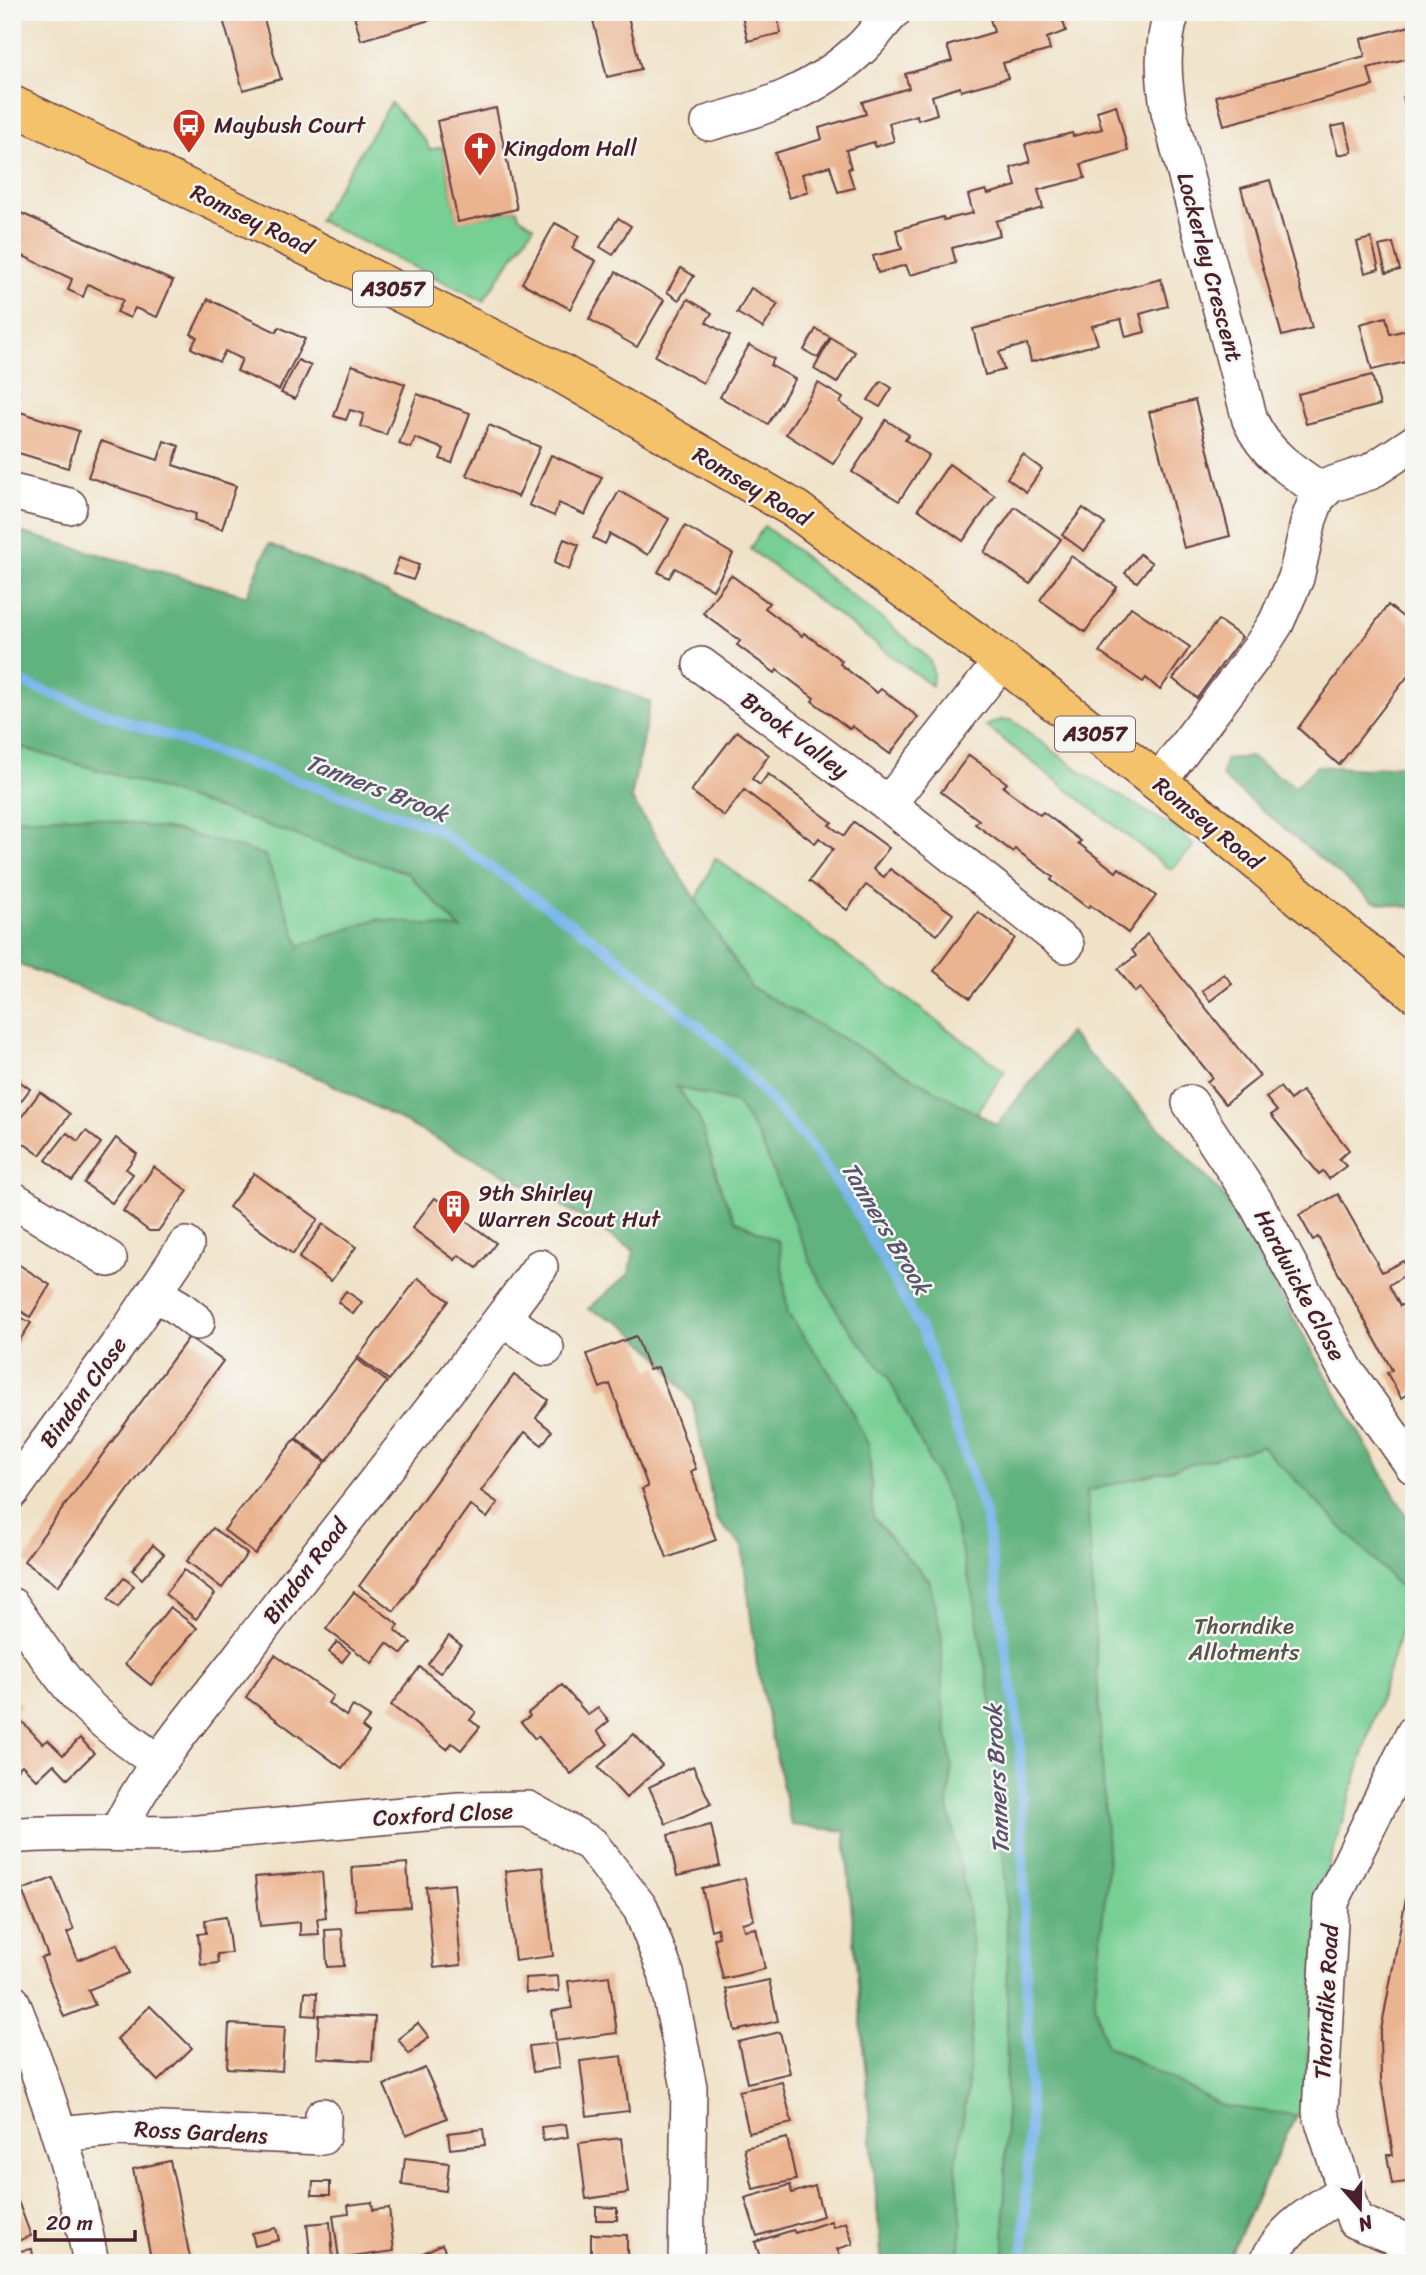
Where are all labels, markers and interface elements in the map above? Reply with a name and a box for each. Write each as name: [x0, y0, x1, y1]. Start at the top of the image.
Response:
place label: Maybush Court: [214, 105, 367, 146]
bus stop icon: Maybush Court: [170, 106, 208, 155]
place label: Kingdom Hall: [504, 128, 637, 169]
church icon: Kingdom Hall: [461, 129, 499, 178]
street label: Lockerley Crescent: [1165, 168, 1255, 367]
street label: Romsey Road: [183, 172, 322, 268]
road number: A3057: [353, 272, 433, 306]
street label: Romsey Road: [684, 435, 821, 539]
street label: Brook Valley: [731, 681, 858, 790]
road number: A3057: [1055, 716, 1135, 752]
water label: Tanners Brook: [299, 741, 456, 835]
street label: Romsey Road: [1143, 766, 1274, 882]
water label: Tanners Brook: [829, 1153, 943, 1304]
place label: 9th Shirley Warren Scout Hut: [478, 1173, 662, 1240]
building icon: 9th Shirley Warren Scout Hut: [435, 1187, 473, 1236]
street label: Hardwicke Close: [1242, 1202, 1357, 1369]
street label: Bindon Close: [29, 1327, 138, 1457]
street label: Bindon Road: [252, 1508, 360, 1633]
park label: Thorndike Allotments: [1188, 1606, 1300, 1673]
water label: Tanners Brook: [972, 1702, 1022, 1855]
street label: Coxford Close: [372, 1790, 514, 1839]
street label: Thorndike Road: [1302, 1921, 1351, 2081]
street label: Ross Gardens: [133, 2109, 269, 2156]
north arrow: [1324, 2174, 1394, 2244]
scale bar: [35, 2198, 135, 2242]
text: 20 m: [46, 2204, 93, 2242]
text: N: [1353, 2205, 1378, 2242]

